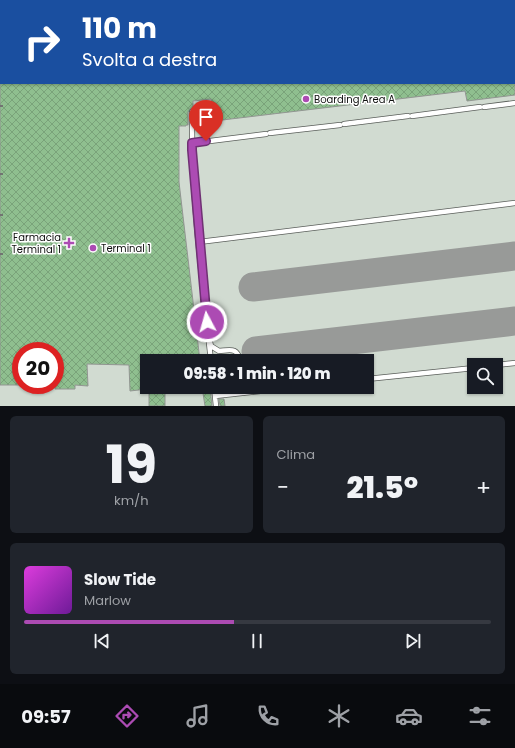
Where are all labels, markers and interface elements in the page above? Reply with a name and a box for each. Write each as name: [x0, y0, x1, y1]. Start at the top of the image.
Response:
text: 110 m: [82, 9, 157, 48]
icon: right: [16, 16, 68, 68]
text: Svolta a destra: [82, 47, 217, 72]
place label: Boarding Area A: [314, 92, 395, 107]
marker: Boarding Area A: [301, 94, 311, 104]
pin: [189, 100, 223, 141]
icon: arrive: [195, 106, 217, 128]
place label: Farmacia Terminal 1: [11, 230, 61, 257]
marker: Farmacia Terminal 1: [64, 238, 74, 248]
place label: Terminal 1: [101, 241, 151, 256]
marker: Terminal 1: [88, 243, 98, 253]
position arrow: [186, 301, 228, 343]
speed limit sign: 20: [12, 342, 64, 394]
map controls: [467, 358, 503, 394]
button: search: [467, 358, 503, 394]
text: 09:58 · 1 min · 120 m: [184, 363, 330, 384]
text: 19: [105, 428, 157, 501]
text: Clima: [277, 445, 315, 464]
text: 21.5°: [346, 466, 418, 509]
text: −: [277, 472, 289, 503]
text: +: [476, 472, 491, 503]
text: km/h: [114, 491, 149, 510]
text: Slow Tide: [84, 569, 156, 590]
text: Marlow: [84, 591, 131, 610]
icon: previous: [91, 630, 113, 652]
icon: pause: [246, 630, 268, 652]
icon: next: [402, 630, 424, 652]
icon: directions: [113, 702, 141, 730]
icon: music: [184, 702, 212, 730]
icon: phone: [254, 702, 282, 730]
icon: climate: [325, 702, 353, 730]
icon: car: [395, 702, 423, 730]
icon: filters: [466, 702, 494, 730]
text: 09:57: [21, 704, 71, 729]

